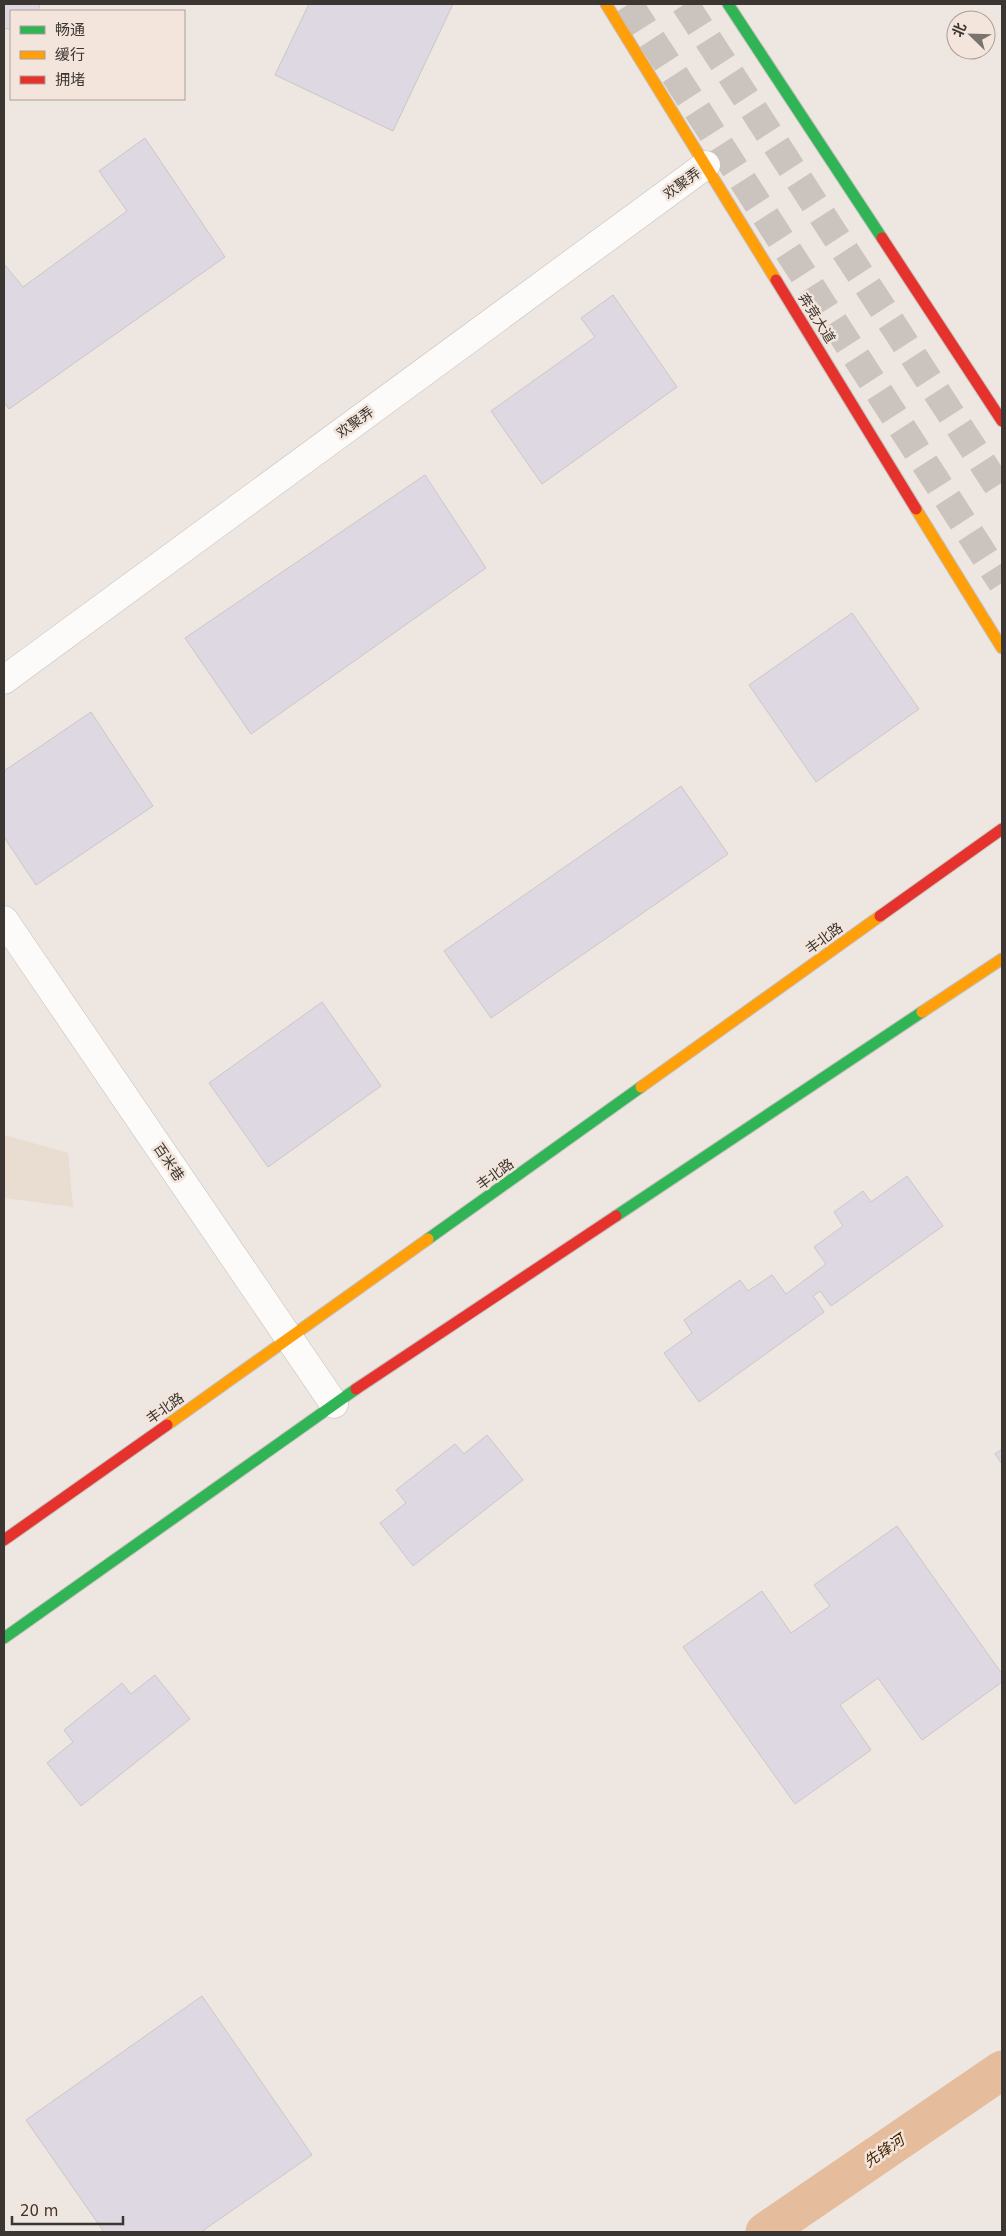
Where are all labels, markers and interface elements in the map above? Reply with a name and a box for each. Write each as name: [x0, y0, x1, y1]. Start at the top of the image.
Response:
legend: [10, 10, 185, 100]
north arrow: [946, 10, 996, 60]
text: 北: [949, 20, 969, 39]
text: 畅通: [55, 21, 85, 39]
text: 缓行: [55, 46, 85, 64]
text: 拥堵: [55, 71, 85, 89]
street label: 欢聚弄: [660, 164, 704, 202]
street label: 奔竞大道: [795, 290, 839, 346]
street label: 欢聚弄: [333, 403, 377, 441]
street label: 丰北路: [802, 919, 846, 957]
street label: 百米巷: [151, 1140, 187, 1184]
street label: 丰北路: [473, 1155, 517, 1193]
street label: 丰北路: [143, 1389, 187, 1427]
water label: 先锋河: [860, 2129, 910, 2171]
scale bar: [12, 2194, 124, 2226]
text: 20 m: [20, 2202, 58, 2220]

